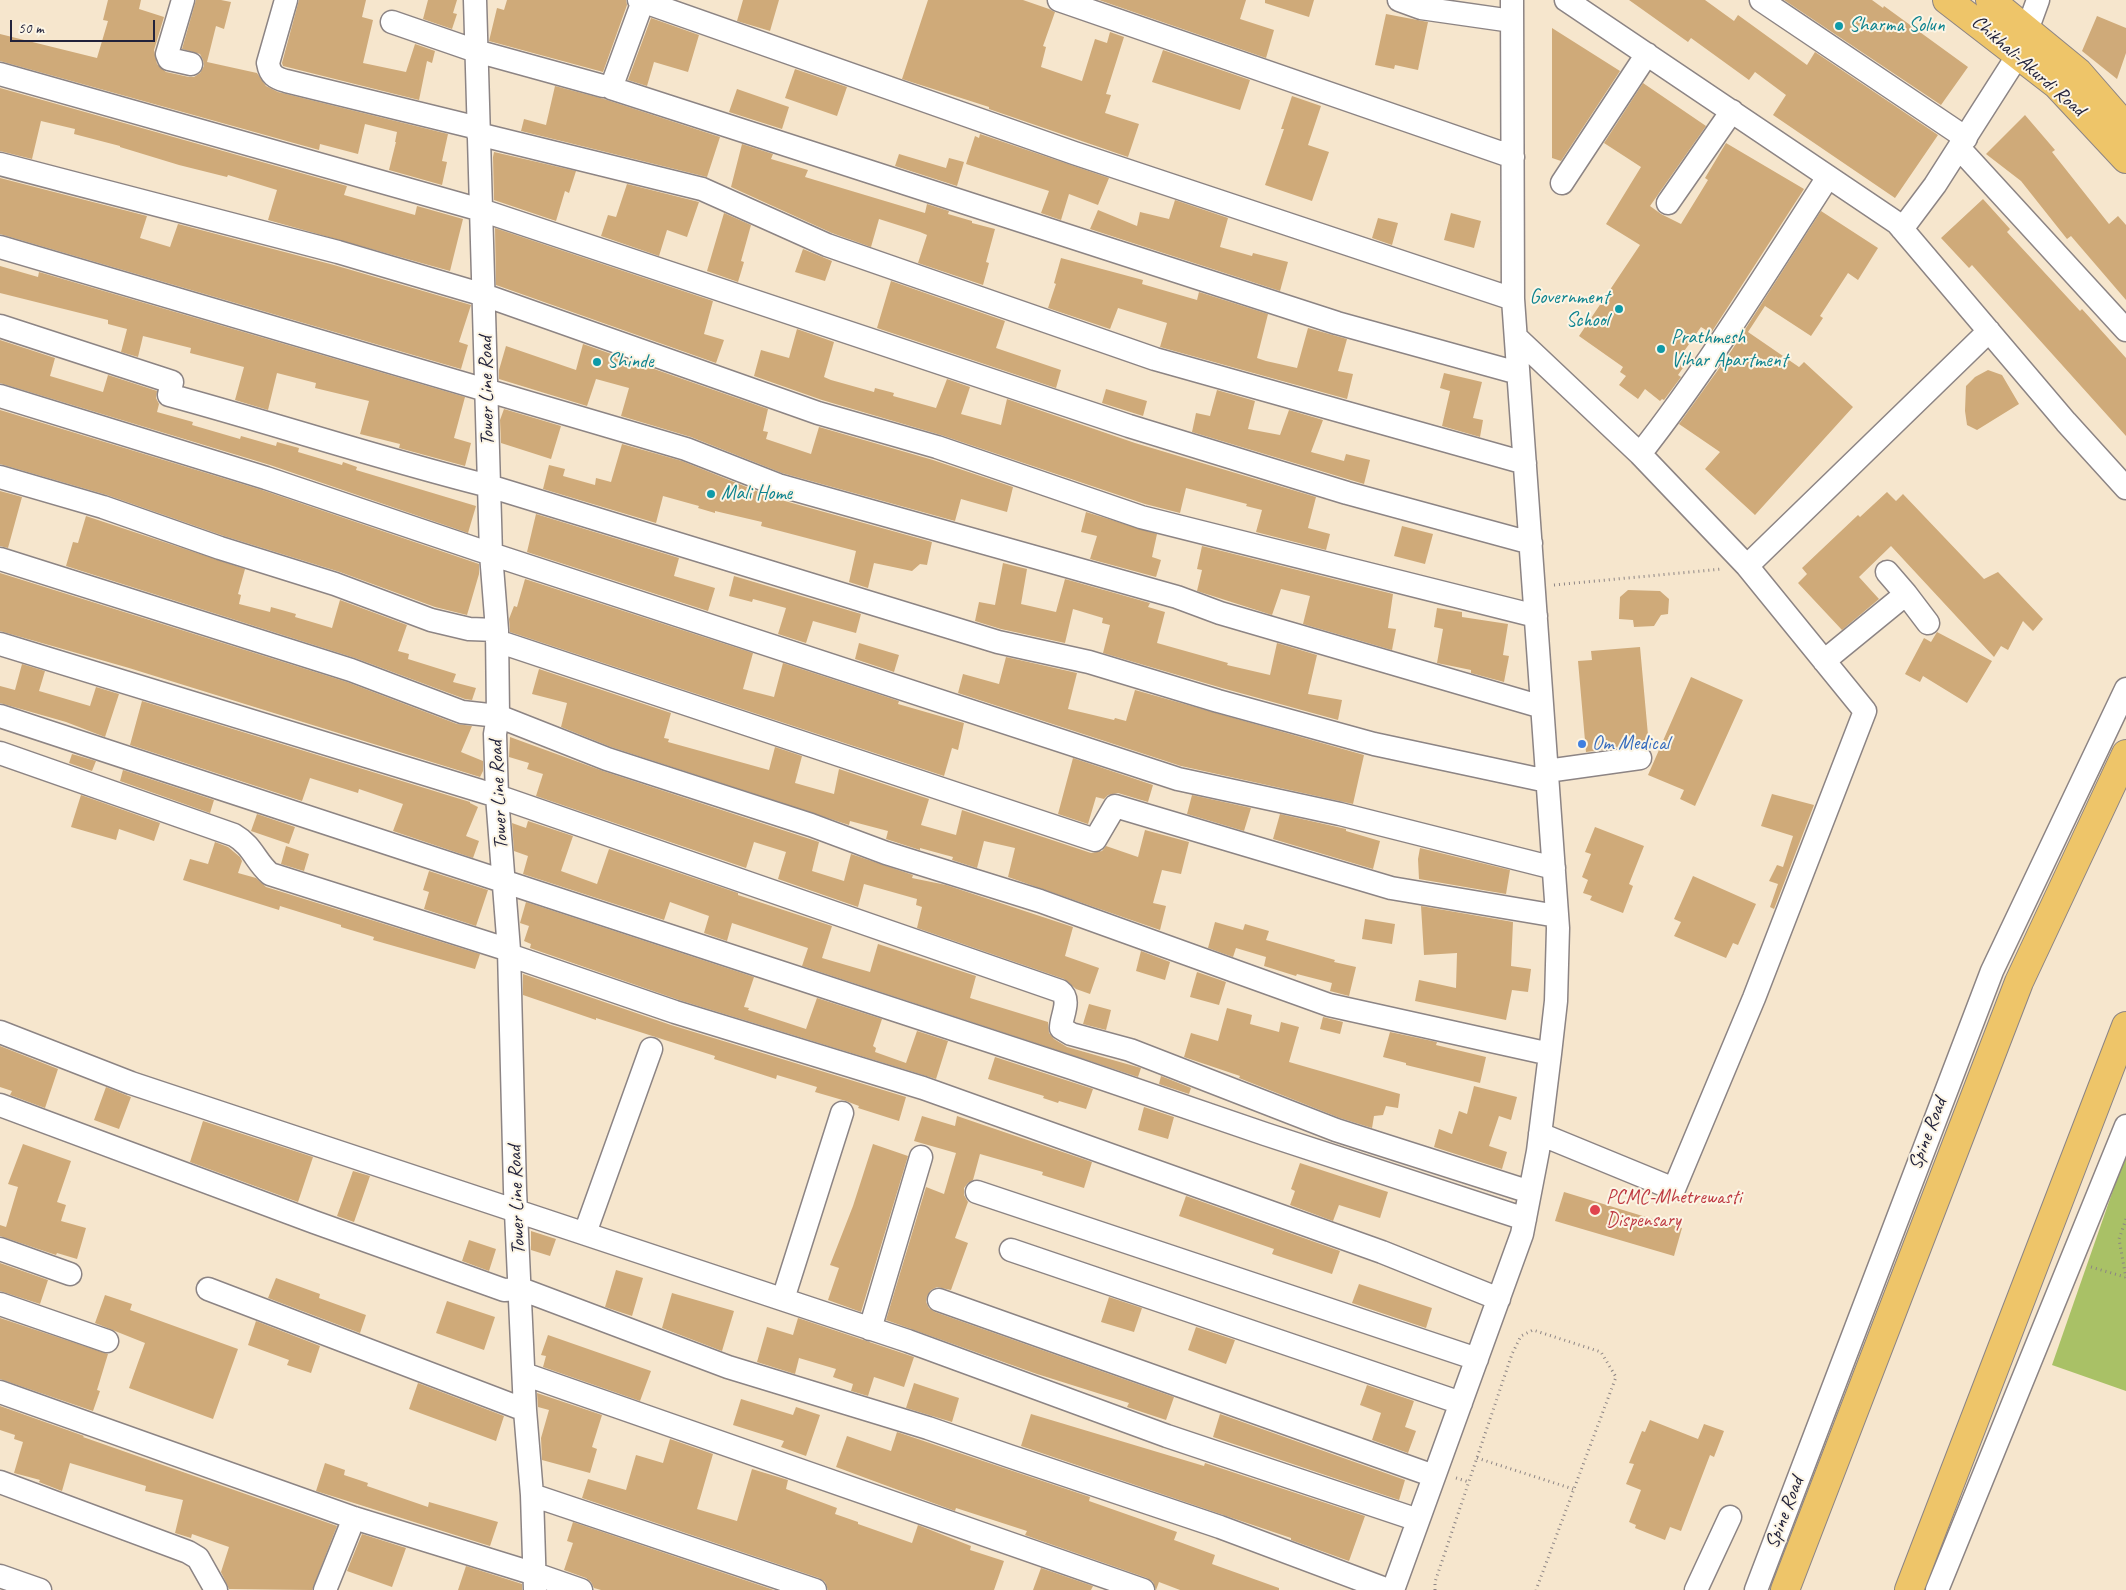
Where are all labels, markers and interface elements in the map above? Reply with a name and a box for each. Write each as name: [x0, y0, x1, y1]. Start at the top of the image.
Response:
scale bar: [12, 10, 158, 42]
street label: Chikhali-Akurdi Road: [1966, 10, 2090, 122]
place label: Sharma Solun: [1849, 14, 1945, 38]
text: 50 m: [18, 19, 44, 38]
marker: Sharma Solun: [1833, 20, 1845, 32]
place label: Government School: [1529, 286, 1609, 333]
marker: Government School: [1613, 303, 1625, 315]
place label: Prathmesh Vihar Apartment: [1671, 326, 1787, 373]
street label: Tower Line Road: [474, 336, 500, 446]
marker: Prathmesh Vihar Apartment: [1655, 343, 1667, 355]
place label: Shinde: [607, 350, 653, 374]
marker: Shinde: [591, 356, 603, 368]
place label: Mali Home: [721, 482, 792, 506]
marker: Mali Home: [705, 488, 717, 500]
place label: Om Medical: [1592, 732, 1669, 756]
marker: Om Medical: [1576, 738, 1588, 750]
street label: Tower Line Road: [484, 740, 514, 850]
street label: Spine Road: [1903, 1095, 1953, 1173]
street label: Tower Line Road: [503, 1145, 531, 1255]
place label: PCMC-Mhetrewasti Dispensary: [1606, 1186, 1741, 1233]
marker: PCMC-Mhetrewasti Dispensary: [1588, 1203, 1602, 1217]
street label: Spine Road: [1760, 1474, 1810, 1552]

